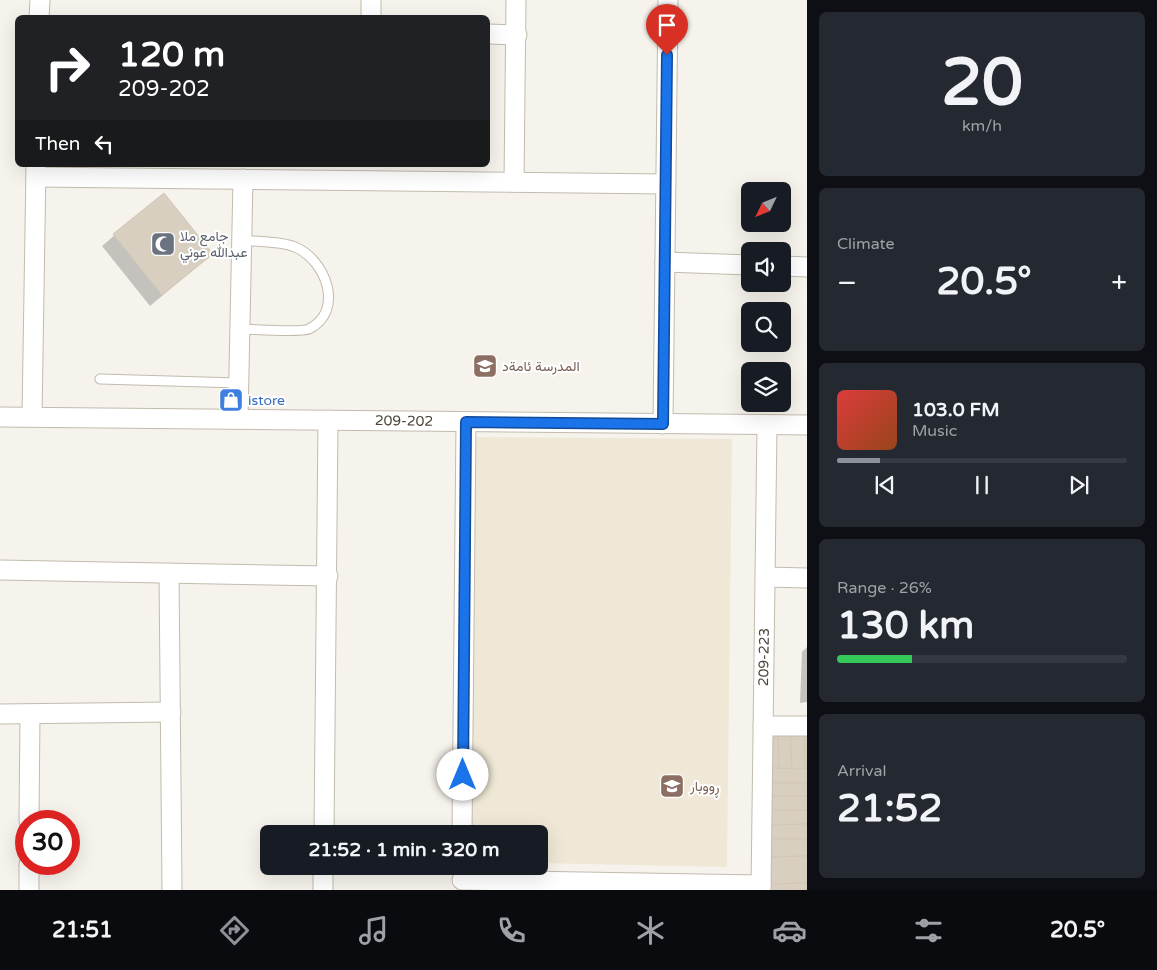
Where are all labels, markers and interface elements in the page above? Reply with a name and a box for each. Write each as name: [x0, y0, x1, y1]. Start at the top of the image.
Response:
pin: [646, 4, 688, 55]
icon: arrive: [653, 11, 681, 39]
text: 120 m: [118, 34, 225, 76]
icon: right: [35, 35, 100, 100]
text: 20: [941, 44, 1023, 123]
text: 209-202: [118, 76, 210, 102]
text: km/h: [962, 116, 1002, 136]
icon: left: [90, 130, 118, 158]
text: Then: [35, 133, 80, 155]
north arrow: [741, 182, 791, 232]
map controls: [741, 182, 791, 412]
place label: جامع ملا عبدالله عوني: [180, 228, 247, 264]
mosque icon: جامع ملا عبدالله عوني: [150, 231, 176, 257]
text: Climate: [837, 234, 895, 254]
button: sound: [741, 242, 791, 292]
text: 20.5°: [937, 259, 1032, 305]
text: −: [837, 266, 857, 300]
text: +: [1111, 266, 1127, 300]
button: search: [741, 302, 791, 352]
school or university icon: المدرسة ئامةد: [472, 353, 498, 379]
place label: المدرسة ئامةد: [502, 358, 580, 375]
button: layers: [741, 362, 791, 412]
shop icon: istore: [218, 387, 244, 413]
place label: istore: [248, 392, 285, 409]
text: 103.0 FM: [912, 399, 1000, 421]
street label: 209-202: [375, 412, 433, 430]
text: Music: [912, 421, 957, 441]
icon: previous: [871, 471, 899, 499]
icon: pause: [968, 471, 996, 499]
icon: next: [1065, 471, 1093, 499]
text: Range · 26%: [837, 578, 932, 598]
text: 130 km: [837, 603, 974, 649]
street label: 209-223: [755, 628, 773, 686]
position arrow: [436, 748, 488, 800]
text: Arrival: [837, 761, 886, 781]
school or university icon: ڕووبار: [659, 773, 685, 799]
place label: ڕووبار: [689, 778, 720, 798]
text: 21:52: [837, 786, 942, 832]
speed limit sign: 30: [15, 810, 80, 875]
text: 21:52 · 1 min · 320 m: [308, 839, 500, 861]
icon: directions: [217, 913, 252, 948]
icon: music: [356, 913, 391, 948]
icon: phone: [494, 913, 529, 948]
icon: climate: [633, 913, 668, 948]
icon: car: [772, 913, 807, 948]
icon: filters: [911, 913, 946, 948]
text: 21:51: [52, 917, 113, 943]
text: 20.5°: [1050, 917, 1105, 943]

